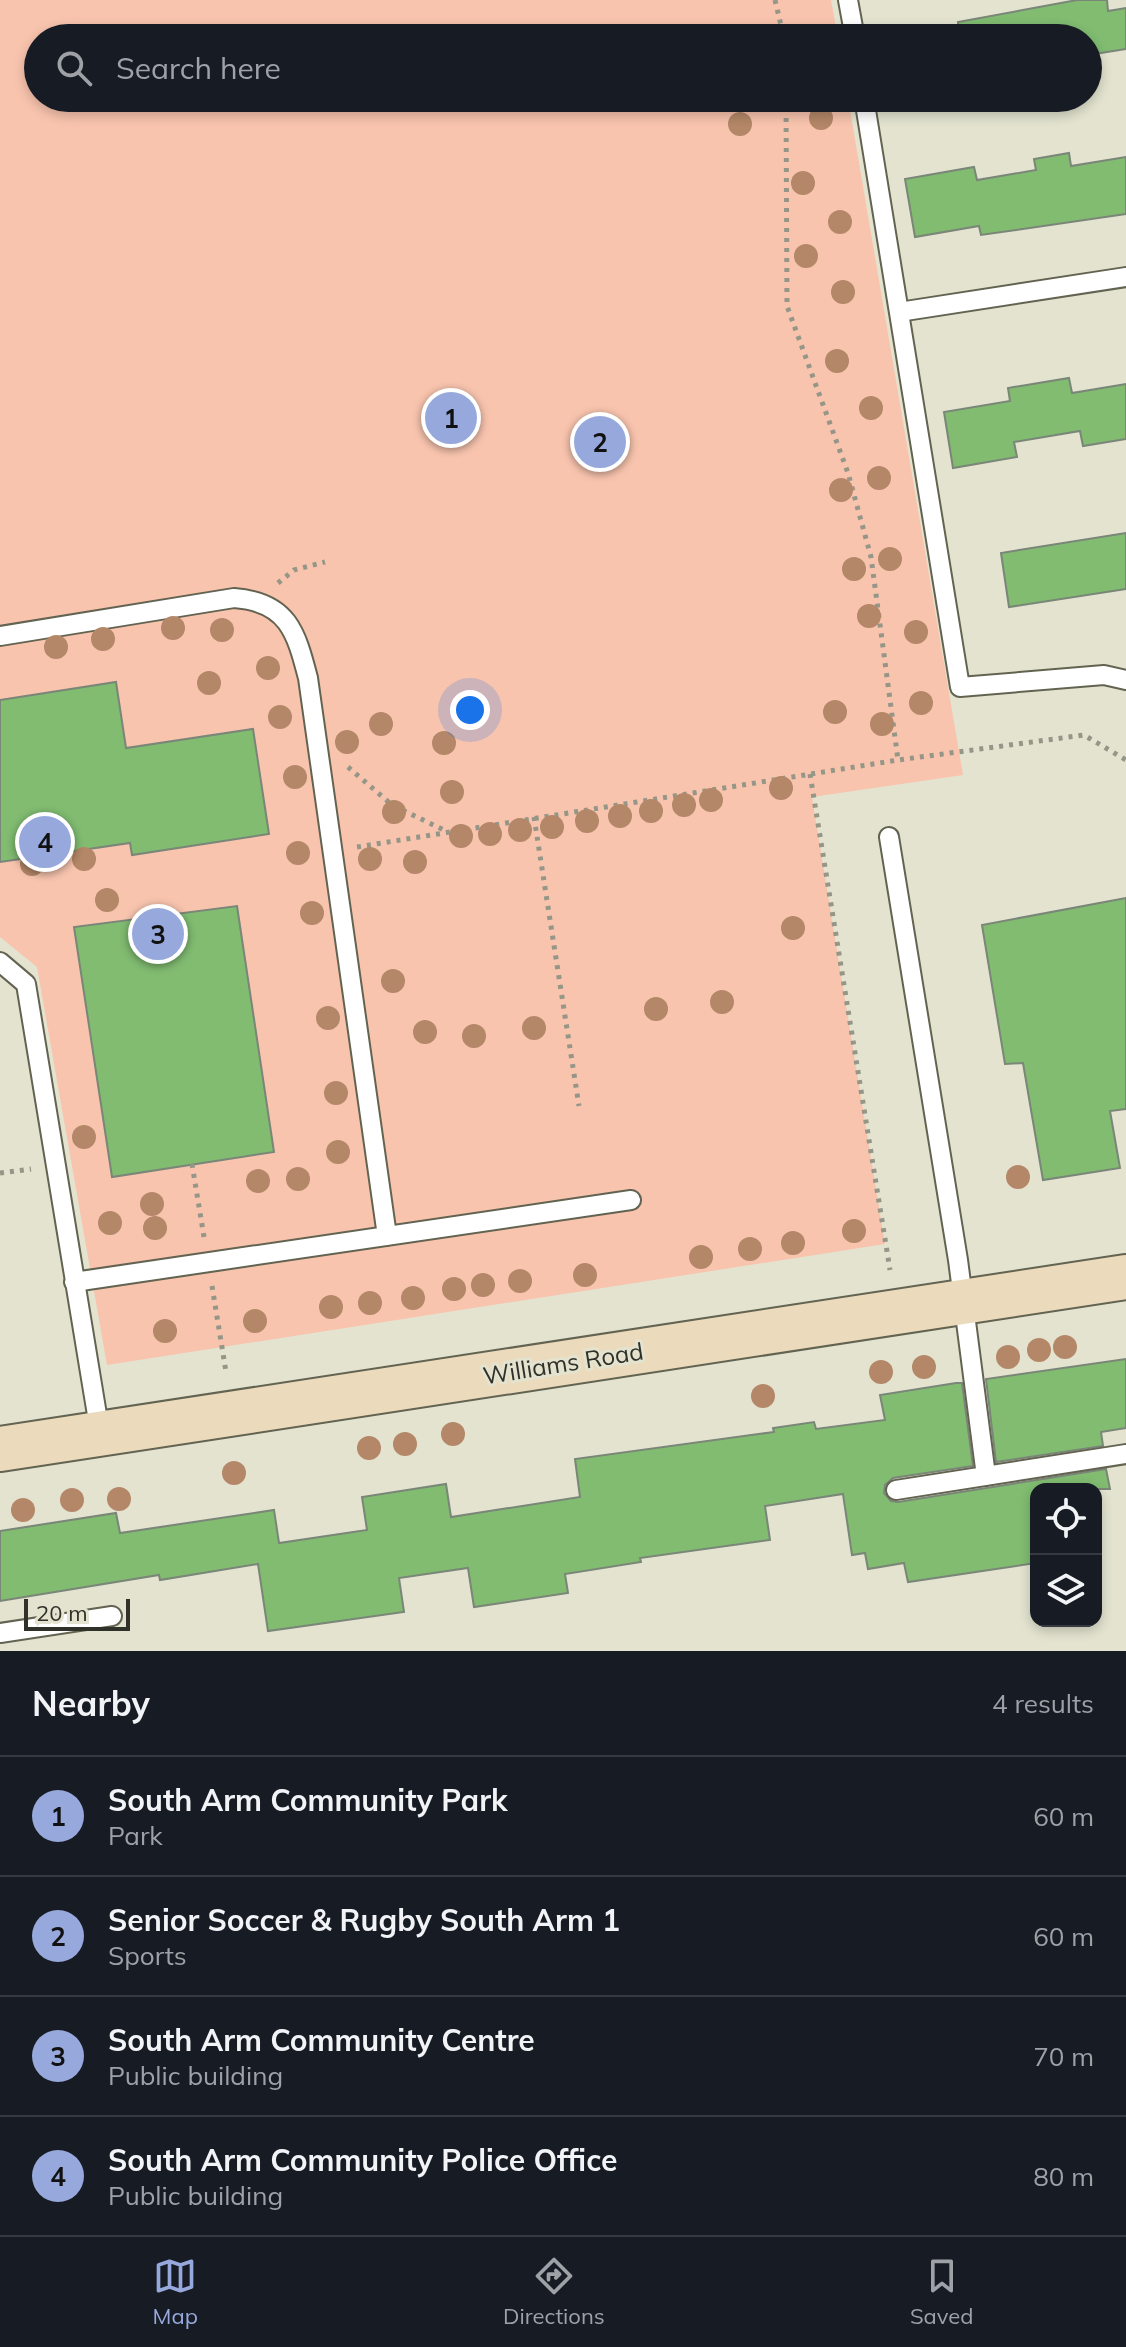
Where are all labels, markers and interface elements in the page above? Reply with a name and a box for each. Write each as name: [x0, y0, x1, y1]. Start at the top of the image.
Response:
search box: [24, 24, 1102, 112]
icon: search: [52, 46, 96, 90]
text: Search here: [116, 49, 281, 87]
pin: 1: [425, 388, 477, 448]
pin: 2: [574, 412, 626, 472]
your location: [450, 690, 490, 730]
pin: 4: [19, 812, 71, 872]
pin: 3: [132, 904, 184, 964]
street label: Williams Road: [481, 1336, 645, 1390]
map controls: [1030, 1483, 1102, 1627]
button: locate: [1030, 1483, 1102, 1555]
button: layers: [1030, 1555, 1102, 1627]
scale bar: [24, 1595, 130, 1631]
text: 20 m: [36, 1599, 87, 1627]
text: Nearby: [32, 1682, 150, 1725]
text: 4 results: [992, 1687, 1094, 1720]
text: South Arm Community Park: [108, 1781, 508, 1819]
text: 1: [50, 1800, 66, 1833]
text: 60 m: [1033, 1800, 1094, 1833]
text: Park: [108, 1819, 163, 1852]
text: Senior Soccer & Rugby South Arm 1: [108, 1901, 620, 1939]
text: 2: [50, 1920, 66, 1953]
text: 60 m: [1033, 1920, 1094, 1953]
text: Sports: [108, 1939, 187, 1972]
text: South Arm Community Centre: [108, 2021, 535, 2059]
text: 3: [50, 2040, 66, 2073]
text: 70 m: [1033, 2040, 1094, 2073]
text: Public building: [108, 2059, 283, 2092]
text: South Arm Community Police Office: [108, 2141, 617, 2179]
text: 4: [50, 2160, 66, 2193]
text: 80 m: [1033, 2160, 1094, 2193]
text: Public building: [108, 2179, 283, 2212]
tab: Map: [153, 2254, 198, 2330]
tab: Directions: [503, 2254, 605, 2330]
tab: Saved: [910, 2254, 973, 2330]

